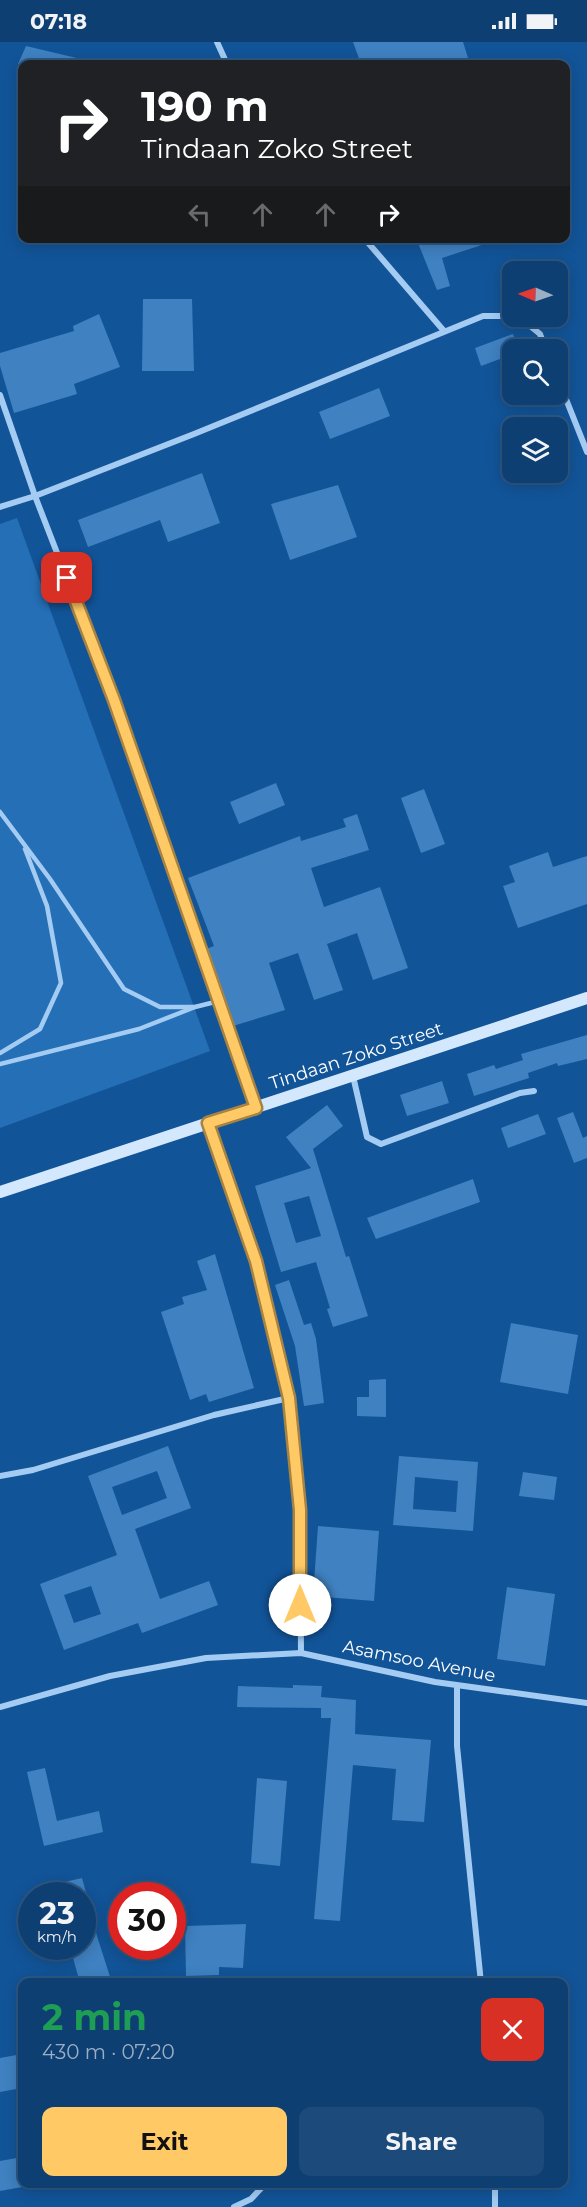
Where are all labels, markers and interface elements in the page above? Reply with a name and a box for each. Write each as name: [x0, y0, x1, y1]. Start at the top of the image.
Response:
text: 07:18: [30, 8, 87, 35]
text: 190 m: [141, 80, 269, 132]
icon: right: [42, 84, 120, 162]
text: Tindaan Zoko Street: [141, 132, 413, 165]
icon: left: [183, 198, 216, 231]
icon: ahead: [246, 198, 279, 231]
icon: ahead: [309, 198, 342, 231]
icon: right: [372, 198, 405, 231]
north arrow: [502, 261, 568, 327]
map controls: [502, 261, 568, 483]
button: search: [502, 339, 568, 405]
button: layers: [502, 417, 568, 483]
pin: [41, 552, 92, 603]
icon: arrive: [50, 561, 83, 594]
street label: Tindaan Zoko Street: [266, 1018, 446, 1094]
position arrow: [268, 1573, 332, 1637]
street label: Asamsoo Avenue: [341, 1635, 497, 1687]
speed limit sign: 30: [108, 1882, 186, 1960]
text: 23: [39, 1895, 75, 1932]
text: km/h: [37, 1927, 77, 1946]
text: 2 min: [42, 1995, 147, 2039]
button: close: [481, 1998, 544, 2061]
text: 430 m · 07:20: [42, 2040, 175, 2064]
button: Exit: [42, 2107, 287, 2176]
button: Share: [299, 2107, 544, 2176]

